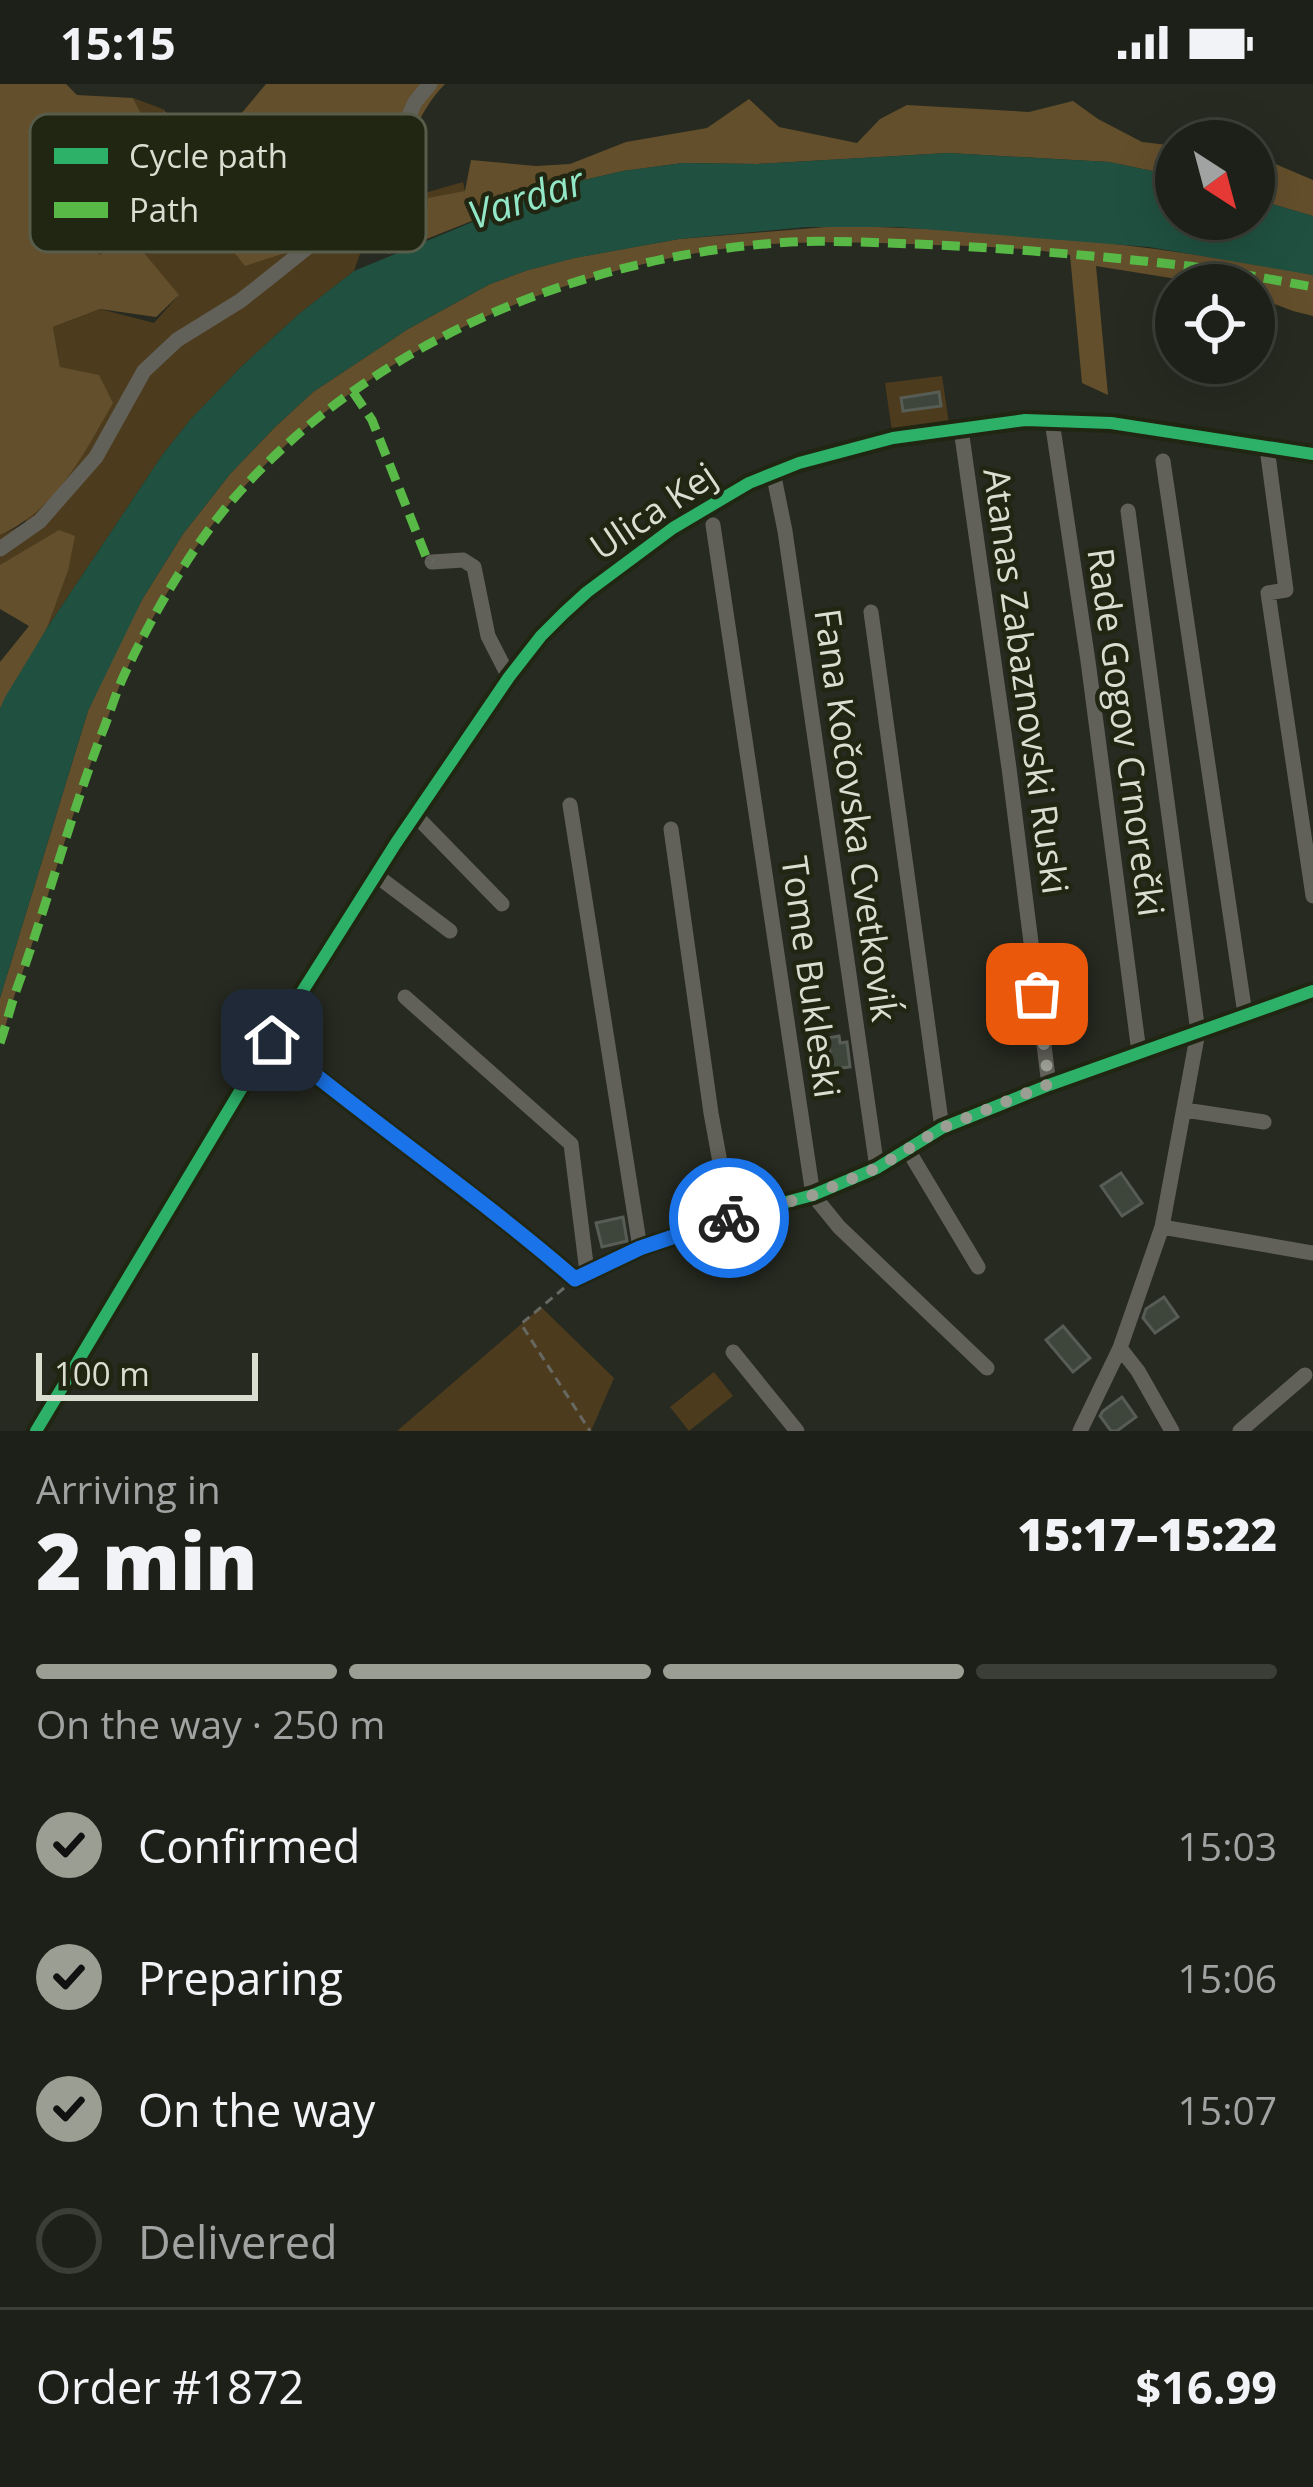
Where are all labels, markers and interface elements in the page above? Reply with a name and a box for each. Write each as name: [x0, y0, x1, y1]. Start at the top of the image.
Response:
text: 15:15: [60, 12, 176, 73]
legend: [30, 114, 426, 252]
north arrow: [1155, 120, 1275, 240]
map controls: [1155, 120, 1275, 384]
text: Cycle path: [129, 133, 288, 178]
water label: Vardar: [461, 153, 592, 240]
text: Path: [129, 187, 199, 232]
button: locate: [1155, 264, 1275, 384]
street label: Ulica Kej: [580, 450, 725, 571]
street label: Atanas Zabaznovski Ruski: [972, 465, 1081, 897]
street label: Rade Gogov Crnorečki: [1076, 545, 1177, 919]
street label: Fana Kočovska Cvetkoviḱ: [803, 605, 910, 1025]
street label: Tome Bukleski: [770, 853, 853, 1101]
pin: [986, 943, 1088, 1045]
icon: bag: [1004, 961, 1070, 1027]
pin: [221, 989, 323, 1091]
icon: home: [239, 1007, 305, 1073]
courier: [669, 1158, 789, 1278]
icon: bike: [696, 1185, 762, 1251]
scale bar: [36, 1347, 258, 1400]
text: 100 m: [54, 1351, 150, 1396]
text: Arriving in: [36, 1462, 221, 1515]
text: 15:17–15:22: [1018, 1503, 1277, 1564]
text: 2 min: [36, 1507, 258, 1613]
text: On the way · 250 m: [36, 1697, 385, 1750]
icon: check: [36, 1812, 102, 1878]
text: Confirmed: [138, 1815, 360, 1876]
text: 15:03: [1178, 1819, 1277, 1872]
icon: check: [36, 1944, 102, 2010]
text: Preparing: [138, 1947, 343, 2008]
text: 15:06: [1178, 1951, 1277, 2004]
icon: check: [36, 2076, 102, 2142]
text: On the way: [138, 2079, 375, 2140]
text: 15:07: [1178, 2083, 1277, 2136]
text: Delivered: [138, 2211, 338, 2272]
text: Order #1872: [36, 2356, 304, 2417]
text: $16.99: [1136, 2356, 1277, 2417]

